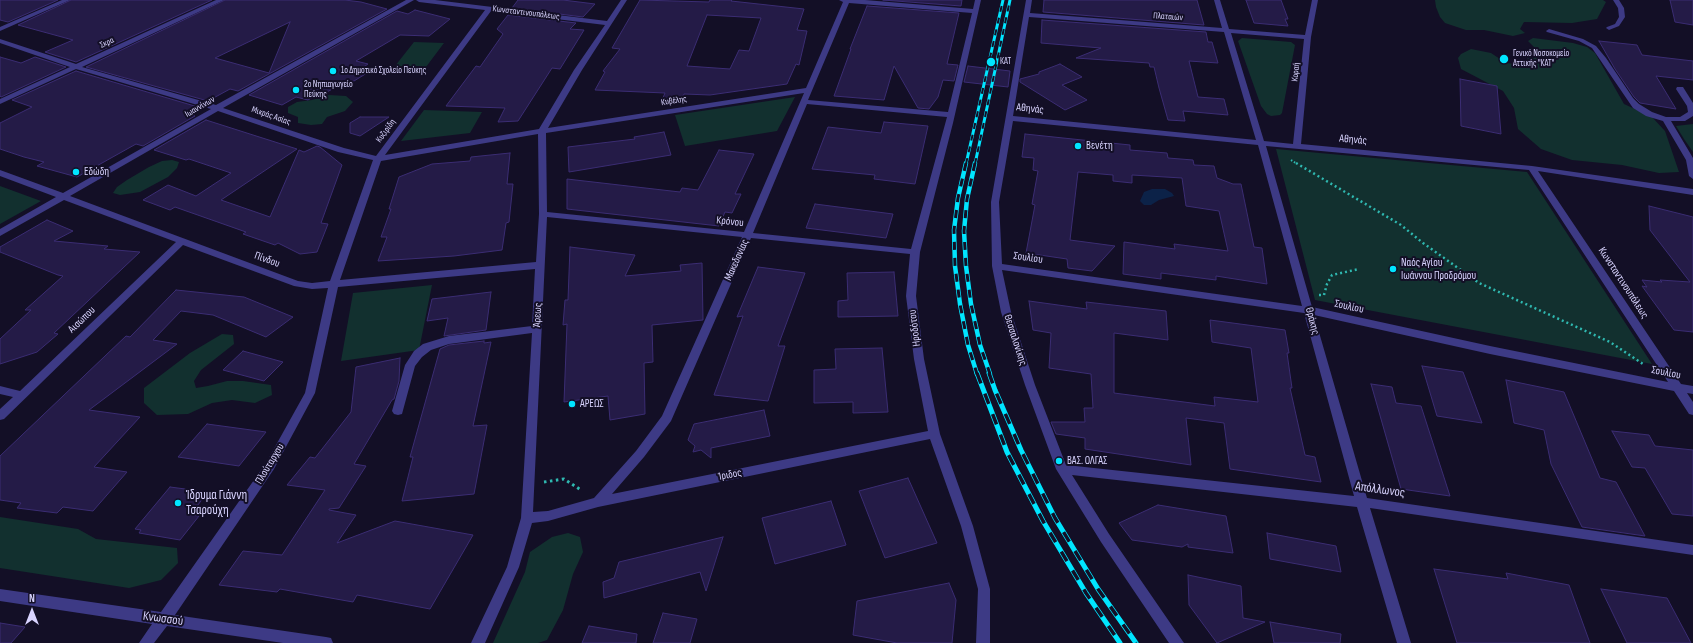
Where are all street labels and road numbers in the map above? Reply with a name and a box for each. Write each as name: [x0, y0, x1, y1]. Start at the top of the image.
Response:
street label: Κωνσταντινουπόλεως: [492, 4, 560, 22]
street label: Πλαταιών: [1153, 11, 1183, 23]
street label: Σκρα: [98, 35, 116, 51]
street label: Κοραή: [1290, 62, 1302, 82]
street label: Ιωαννίνων: [183, 94, 217, 120]
street label: Κυβέλης: [660, 94, 688, 108]
street label: Αθηνάς: [1016, 101, 1044, 117]
street label: Μικράς Ασίας: [250, 104, 292, 128]
street label: Κυζιρίδη: [374, 117, 398, 145]
street label: Αθηνάς: [1339, 132, 1367, 148]
street label: Κρόνου: [716, 214, 744, 230]
street label: Μακεδονίας: [722, 237, 752, 283]
street label: Κωνσταντινουπόλεως: [1595, 245, 1651, 321]
street label: Πίνδου: [252, 249, 282, 271]
street label: Σουλίου: [1012, 249, 1044, 267]
street label: Σουλίου: [1333, 297, 1365, 317]
street label: Άρεως: [531, 303, 545, 327]
street label: Αισώπου: [66, 304, 98, 336]
street label: Θράκης: [1302, 306, 1322, 336]
street label: Ηροδότου: [906, 309, 924, 347]
street label: Θεσσαλονίκης: [1001, 313, 1029, 367]
street label: Σουλίου: [1650, 364, 1682, 382]
street label: Πλούταρχου: [253, 441, 287, 487]
street label: Ίριδος: [717, 466, 743, 484]
street label: Απόλλωνος: [1354, 479, 1406, 501]
street label: Κνωσσού: [142, 608, 184, 630]

